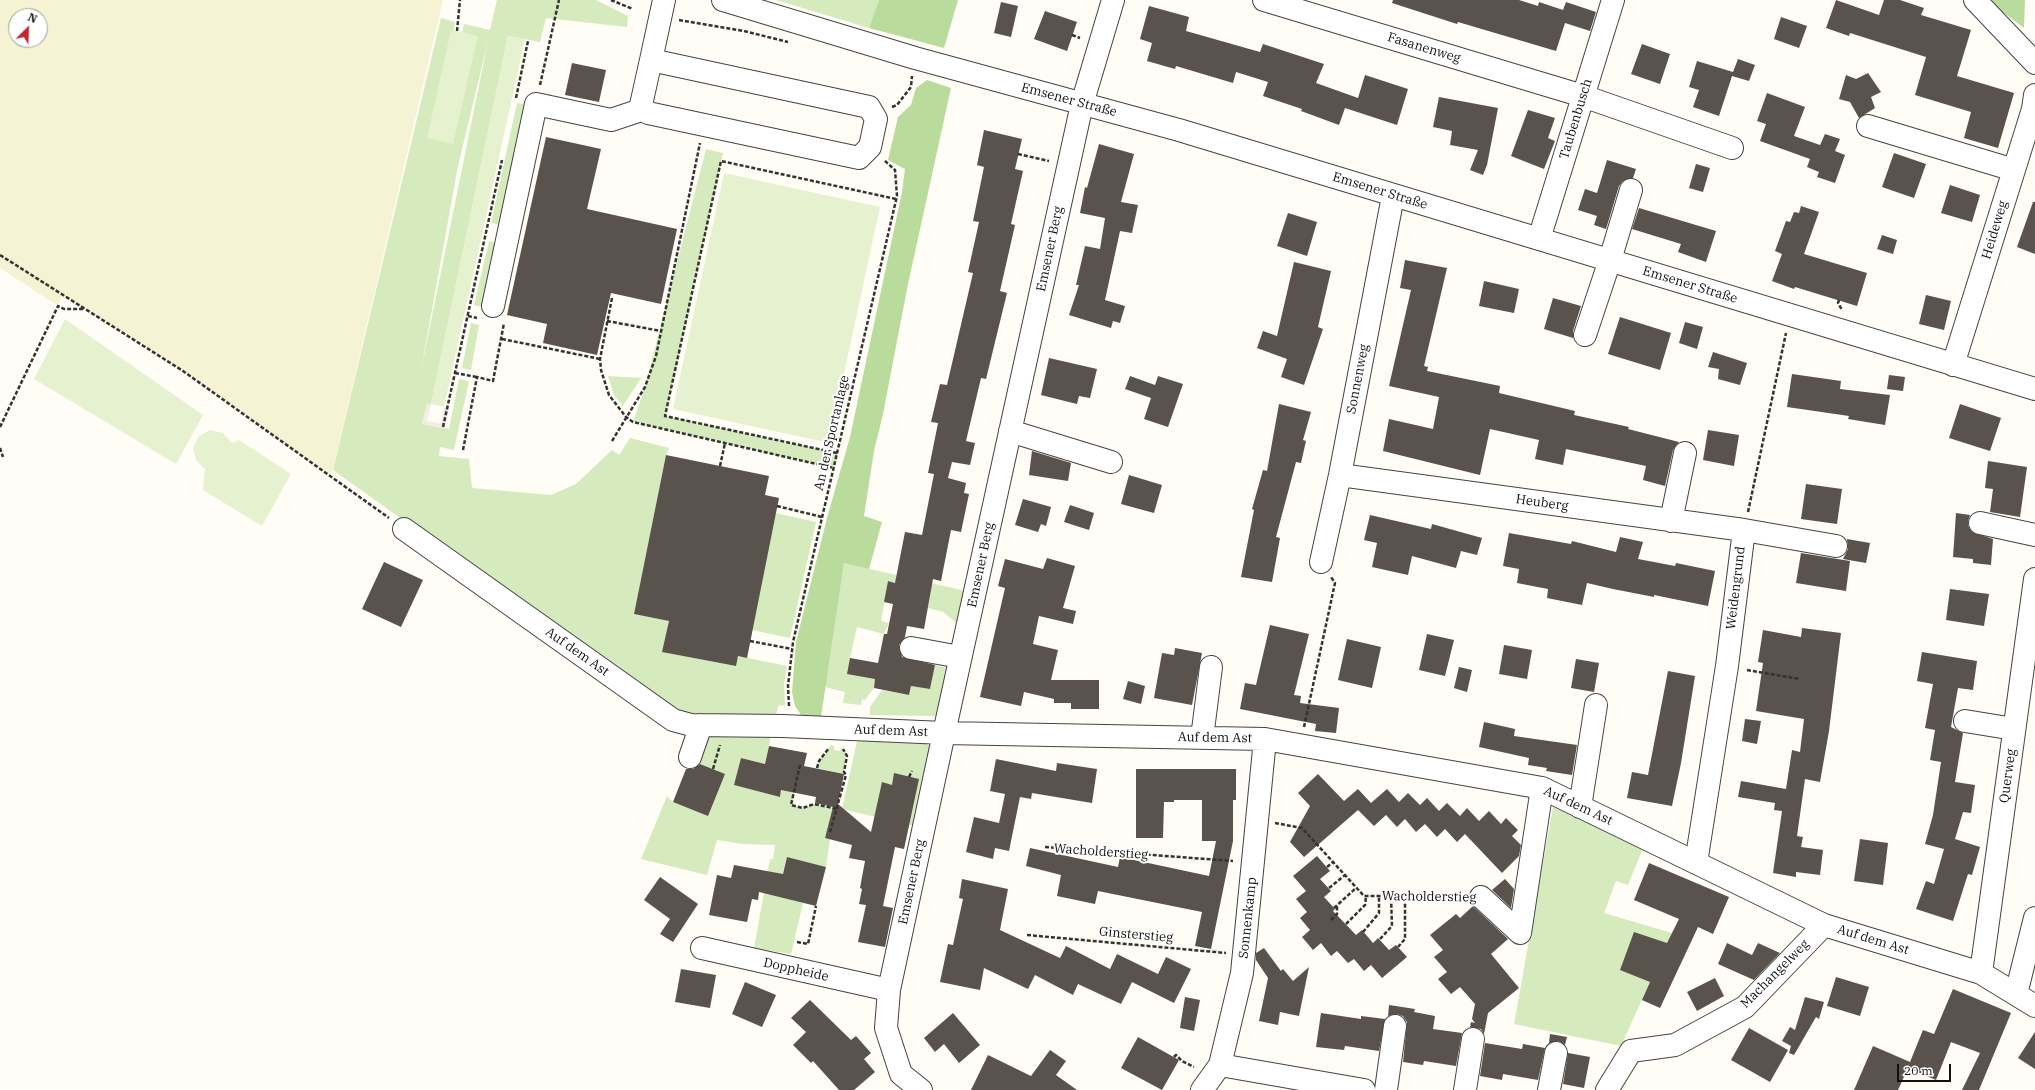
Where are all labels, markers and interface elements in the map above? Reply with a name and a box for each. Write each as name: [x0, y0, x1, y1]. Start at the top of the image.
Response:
north arrow: [8, 8, 48, 48]
text: N: [26, 10, 39, 26]
street label: Fasanenweg: [1386, 29, 1462, 67]
street label: Taubenbusch: [1556, 77, 1596, 161]
street label: Emsener Straße: [1019, 80, 1119, 120]
street label: Emsener Straße: [1331, 169, 1429, 213]
street label: Heideweg: [1979, 199, 2011, 261]
street label: Emsener Berg: [1033, 205, 1067, 293]
street label: Emsener Straße: [1641, 263, 1739, 307]
street label: Sonnenweg: [1344, 343, 1372, 415]
street label: An der Sportanlage: [811, 374, 853, 492]
street label: Heuberg: [1515, 492, 1569, 514]
street label: Emsener Berg: [964, 521, 998, 609]
street label: Weidengrund: [1723, 546, 1749, 630]
street label: Auf dem Ast: [542, 624, 612, 680]
street label: Auf dem Ast: [854, 722, 928, 740]
street label: Auf dem Ast: [1178, 730, 1252, 746]
street label: Querweg: [1996, 748, 2020, 804]
street label: Auf dem Ast: [1541, 783, 1615, 829]
street label: Emsener Berg: [895, 838, 929, 926]
street label: Wacholderstieg: [1053, 841, 1149, 863]
street label: Sonnenkamp: [1236, 876, 1260, 960]
street label: Wacholderstieg: [1382, 888, 1476, 906]
street label: Auf dem Ast: [1835, 922, 1911, 958]
street label: Ginsterstieg: [1098, 924, 1174, 946]
street label: Machangelweg: [1737, 936, 1813, 1012]
street label: Doppheide: [762, 955, 830, 985]
scale bar: [1899, 1056, 1953, 1082]
text: 20 m: [1904, 1063, 1933, 1078]

